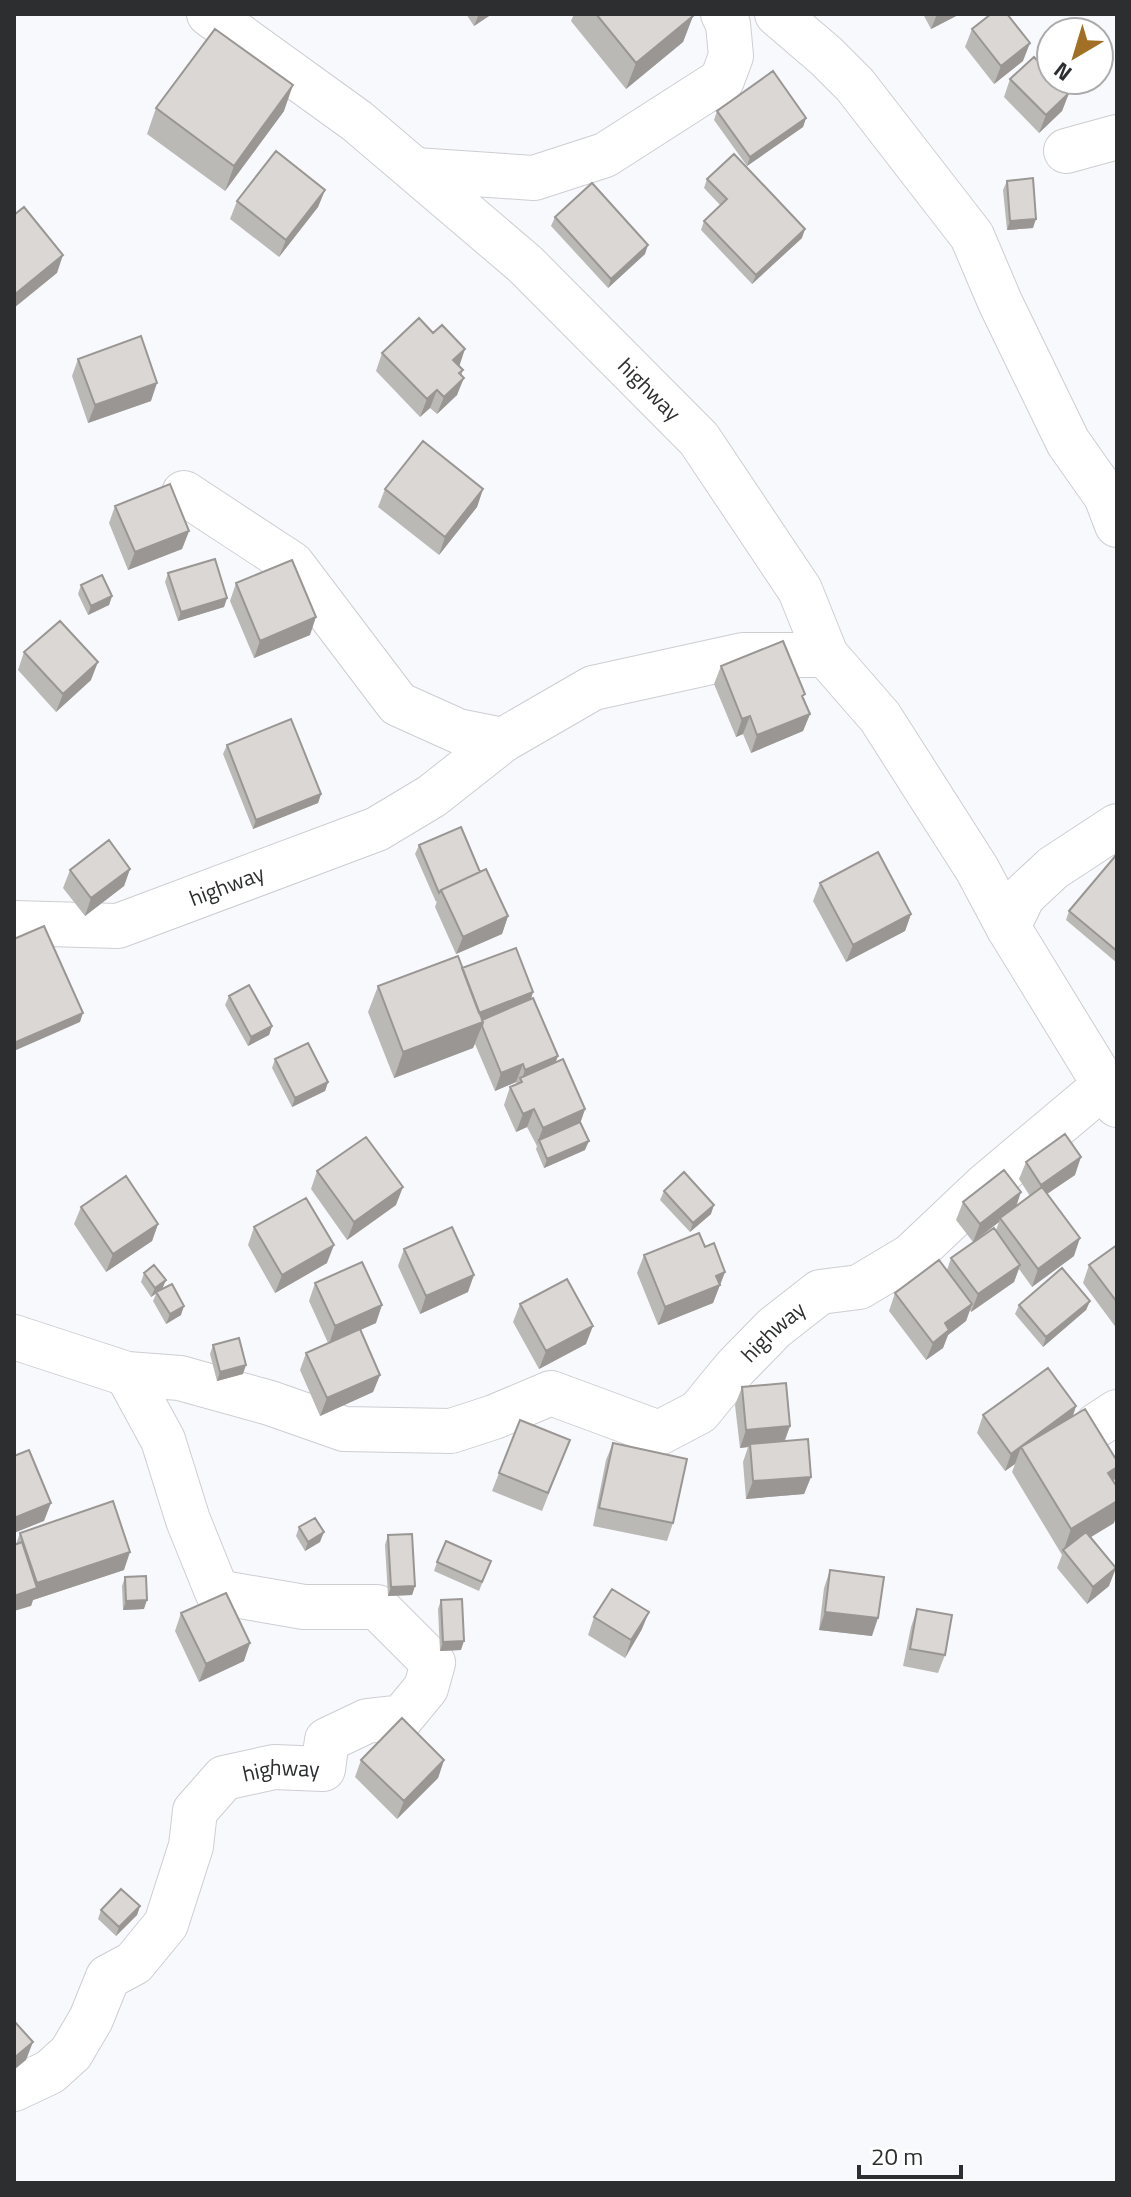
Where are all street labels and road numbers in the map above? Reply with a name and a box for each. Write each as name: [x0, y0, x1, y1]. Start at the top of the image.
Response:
street label: highway: [610, 350, 689, 429]
street label: highway: [184, 856, 269, 915]
street label: highway: [733, 1292, 813, 1370]
street label: highway: [239, 1750, 321, 1790]

